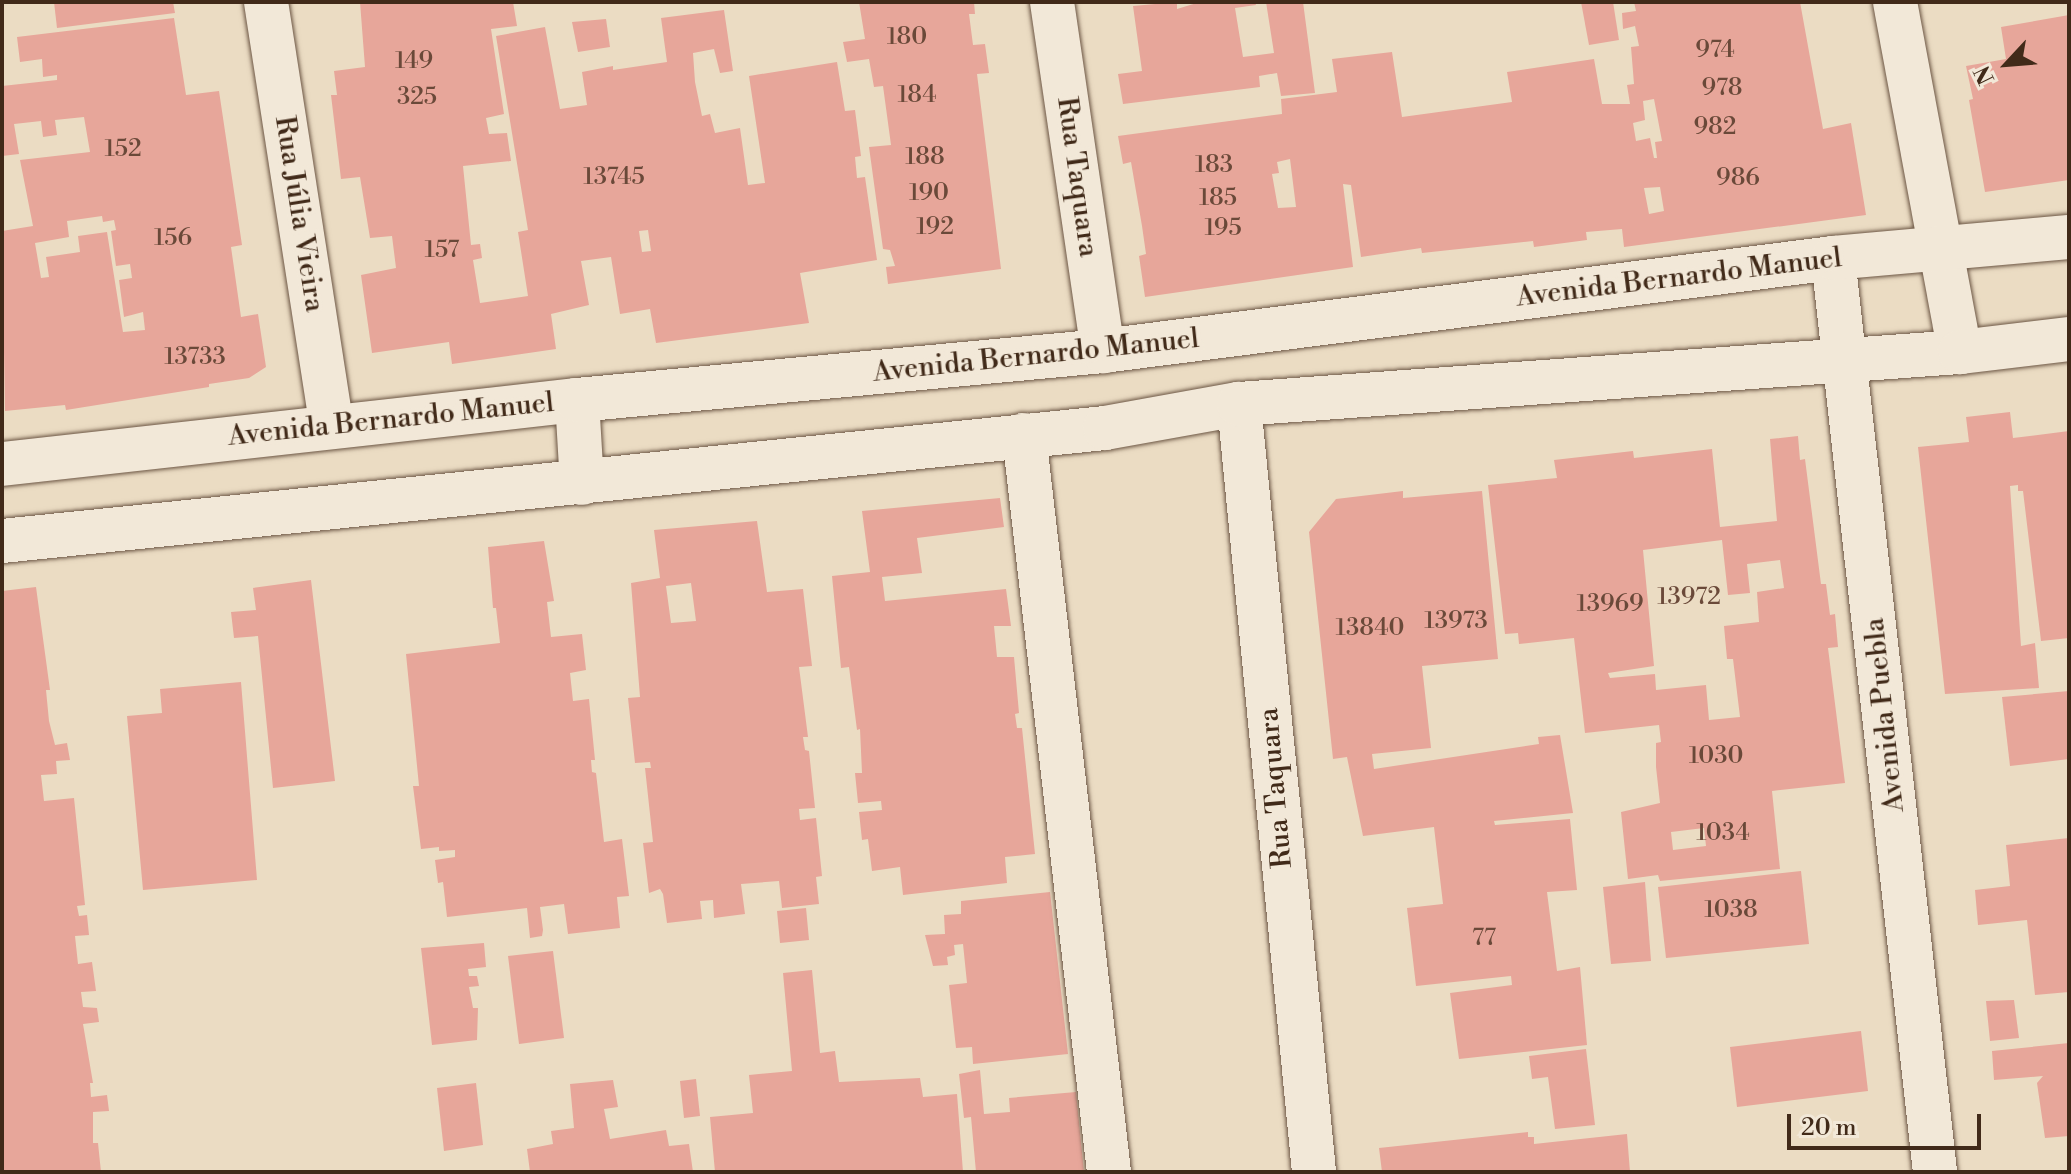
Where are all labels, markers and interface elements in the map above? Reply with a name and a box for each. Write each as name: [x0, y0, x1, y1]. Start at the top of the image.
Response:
house number: 180: [887, 24, 927, 52]
north arrow: [1967, 24, 2047, 104]
house number: 974: [1695, 37, 1735, 65]
house number: 149: [395, 48, 433, 76]
text: N: [1969, 61, 2001, 88]
house number: 978: [1702, 75, 1742, 103]
house number: 184: [897, 82, 937, 110]
house number: 325: [397, 84, 437, 112]
street label: Rua Taquara: [1049, 95, 1105, 259]
street label: Rua Júlia Vieira: [267, 114, 331, 314]
house number: 982: [1694, 114, 1736, 142]
house number: 152: [104, 136, 142, 164]
house number: 188: [905, 144, 945, 172]
house number: 183: [1195, 152, 1233, 180]
house number: 13745: [583, 164, 645, 192]
house number: 986: [1716, 165, 1760, 193]
house number: 190: [909, 180, 949, 208]
house number: 185: [1199, 185, 1237, 213]
house number: 192: [916, 214, 954, 242]
house number: 195: [1204, 215, 1242, 243]
house number: 156: [154, 225, 192, 253]
house number: 157: [425, 237, 459, 265]
street label: Avenida Bernardo Manuel: [1514, 241, 1844, 315]
street label: Avenida Bernardo Manuel: [871, 322, 1201, 390]
house number: 13733: [164, 344, 226, 372]
street label: Avenida Bernardo Manuel: [226, 386, 556, 454]
house number: 13972: [1657, 584, 1721, 612]
house number: 13969: [1576, 591, 1644, 619]
house number: 13973: [1424, 608, 1488, 636]
house number: 13840: [1336, 615, 1404, 643]
street label: Avenida Puebla: [1858, 616, 1912, 814]
street label: Rua Taquara: [1252, 706, 1300, 870]
house number: 1030: [1689, 743, 1743, 771]
house number: 1034: [1696, 820, 1750, 848]
house number: 1038: [1704, 897, 1758, 925]
house number: 77: [1472, 925, 1496, 953]
scale bar: [1791, 1098, 1985, 1148]
text: 20 m: [1801, 1113, 1857, 1143]

